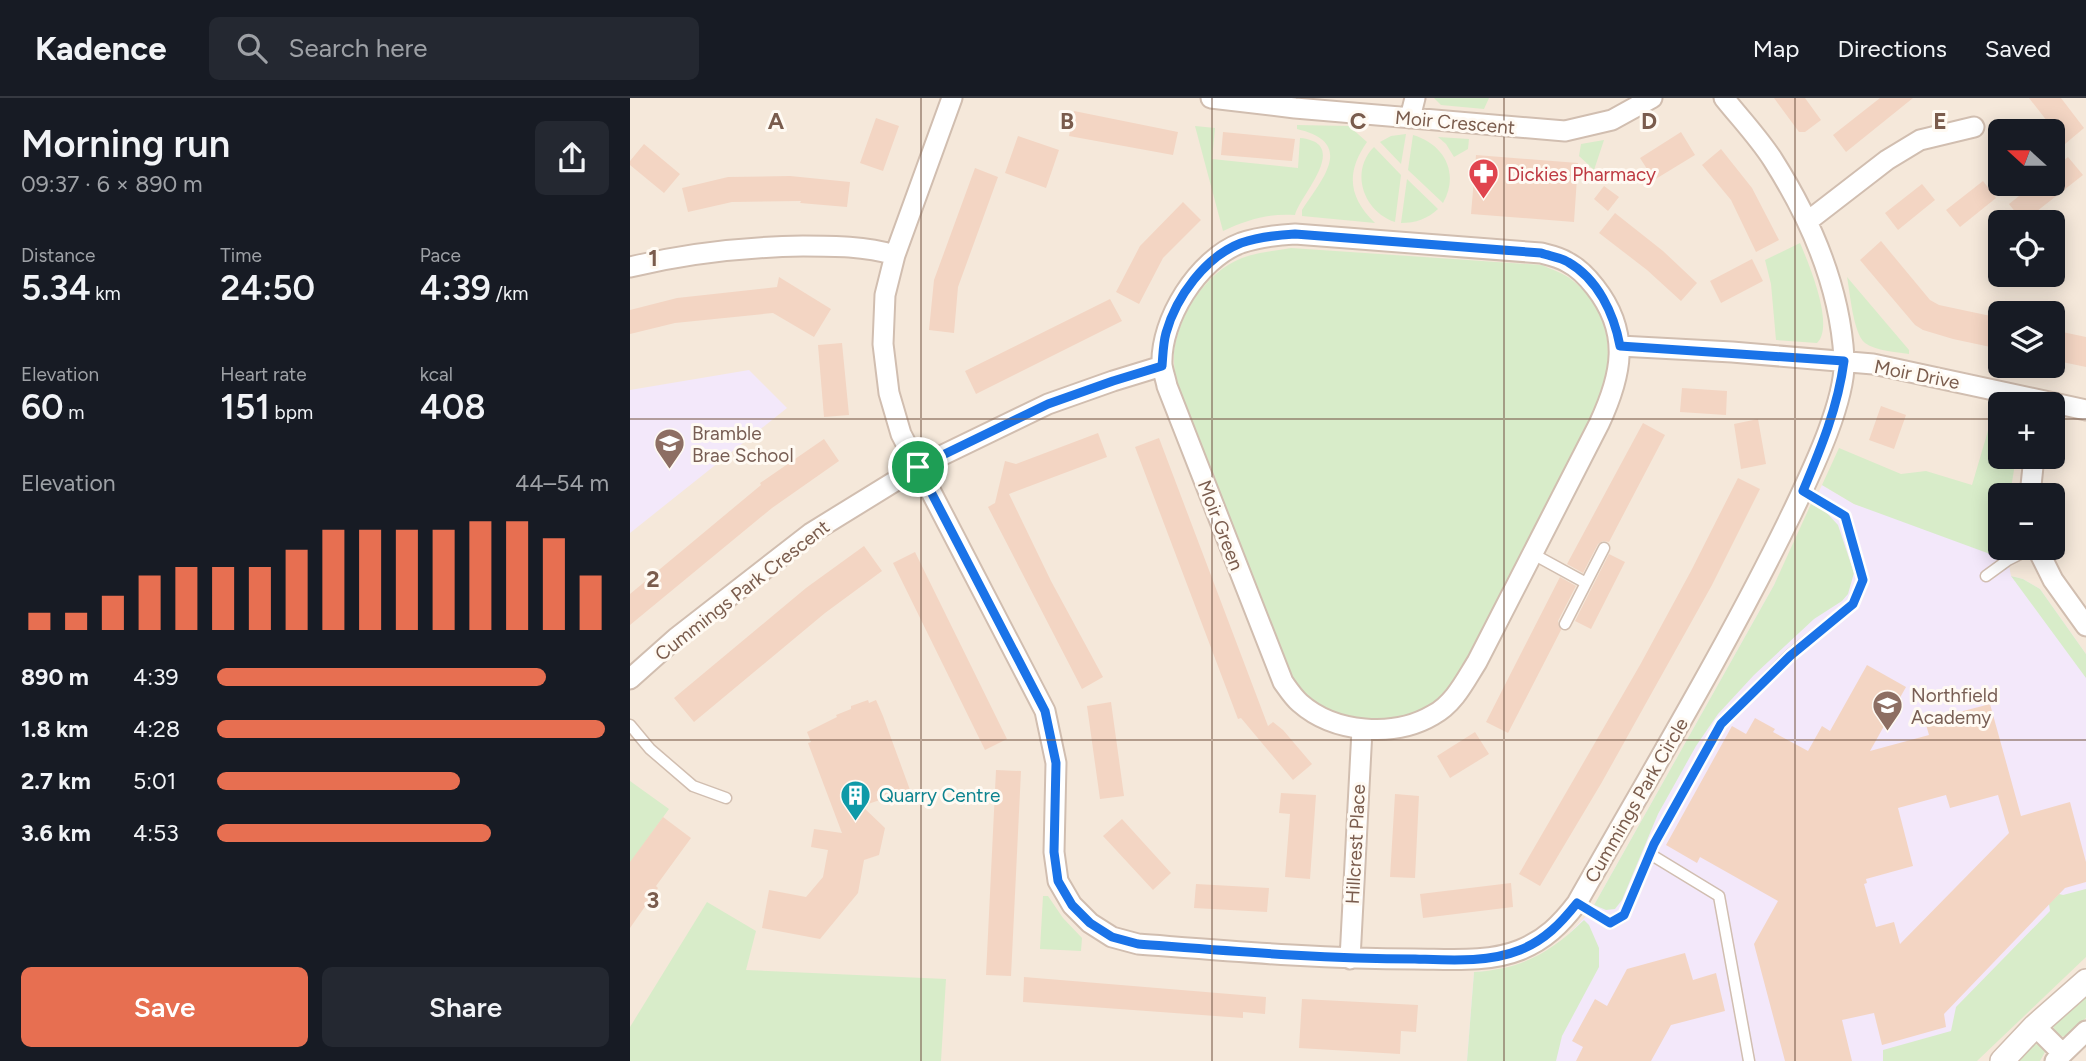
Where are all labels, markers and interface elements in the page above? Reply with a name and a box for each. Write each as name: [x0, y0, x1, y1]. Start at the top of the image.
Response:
search box: [209, 17, 699, 80]
text: Kadence: [35, 29, 167, 68]
icon: search: [233, 29, 271, 67]
text: Search here: [289, 32, 427, 64]
text: Map: [1753, 34, 1799, 63]
text: Directions: [1837, 34, 1947, 63]
text: Saved: [1985, 34, 2051, 63]
street label: Moir Crescent: [1394, 106, 1516, 139]
text: A: [768, 107, 785, 135]
text: B: [1060, 107, 1074, 135]
text: C: [1350, 107, 1367, 135]
text: D: [1641, 107, 1657, 135]
text: E: [1933, 107, 1947, 135]
north arrow: [1988, 119, 2065, 196]
map controls: [1988, 119, 2065, 560]
text: Morning run: [21, 121, 230, 167]
button: share: [535, 121, 609, 195]
pharmacy icon: Dickies Pharmacy: [1467, 157, 1501, 201]
place label: Dickies Pharmacy: [1507, 163, 1656, 186]
text: 09:37 · 6 × 890 m: [21, 170, 203, 198]
button: locate: [1988, 210, 2065, 287]
text: Distance: [21, 244, 95, 267]
text: Time: [220, 244, 262, 267]
text: Pace: [420, 244, 461, 267]
text: 1: [648, 244, 658, 272]
text: 5.34: [21, 267, 91, 309]
text: 24:50: [220, 267, 315, 309]
text: 4:39: [420, 267, 491, 309]
text: km: [91, 282, 121, 305]
text: /km: [491, 282, 528, 305]
button: layers: [1988, 301, 2065, 378]
street label: Moir Drive: [1872, 355, 1962, 394]
text: Elevation: [21, 363, 99, 386]
text: Heart rate: [220, 363, 307, 386]
text: kcal: [420, 363, 453, 386]
text: 60: [21, 386, 64, 428]
text: 151: [220, 386, 270, 428]
text: 408: [420, 386, 486, 428]
button: +: [1988, 392, 2065, 469]
text: m: [64, 401, 85, 424]
text: bpm: [270, 401, 313, 424]
place label: Bramble Brae School: [692, 422, 794, 467]
school or university icon: Bramble Brae School: [652, 427, 686, 471]
pin: [888, 437, 948, 497]
icon: arrive: [899, 448, 937, 486]
text: Elevation: [21, 469, 116, 497]
text: 44–54 m: [515, 469, 609, 497]
street label: Moir Green: [1193, 477, 1248, 574]
button: −: [1988, 483, 2065, 560]
street label: Cummings Park Crescent: [651, 515, 834, 666]
text: 2: [646, 565, 660, 593]
text: 890 m: [21, 663, 89, 691]
text: 4:39: [133, 663, 179, 691]
place label: Northfield Academy: [1911, 684, 1998, 729]
school or university icon: Northfield Academy: [1871, 689, 1905, 733]
street label: Cummings Park Circle: [1580, 714, 1693, 887]
text: 1.8 km: [21, 715, 88, 743]
text: 4:28: [133, 715, 180, 743]
text: 2.7 km: [21, 767, 91, 795]
text: 5:01: [133, 767, 176, 795]
building icon: Quarry Centre: [839, 778, 873, 822]
street label: Hillcrest Place: [1341, 783, 1370, 905]
place label: Quarry Centre: [879, 784, 1000, 807]
text: 3.6 km: [21, 819, 91, 847]
text: 4:53: [133, 819, 179, 847]
text: 3: [647, 886, 659, 914]
button: Save: [21, 967, 308, 1047]
button: Share: [322, 967, 609, 1047]

